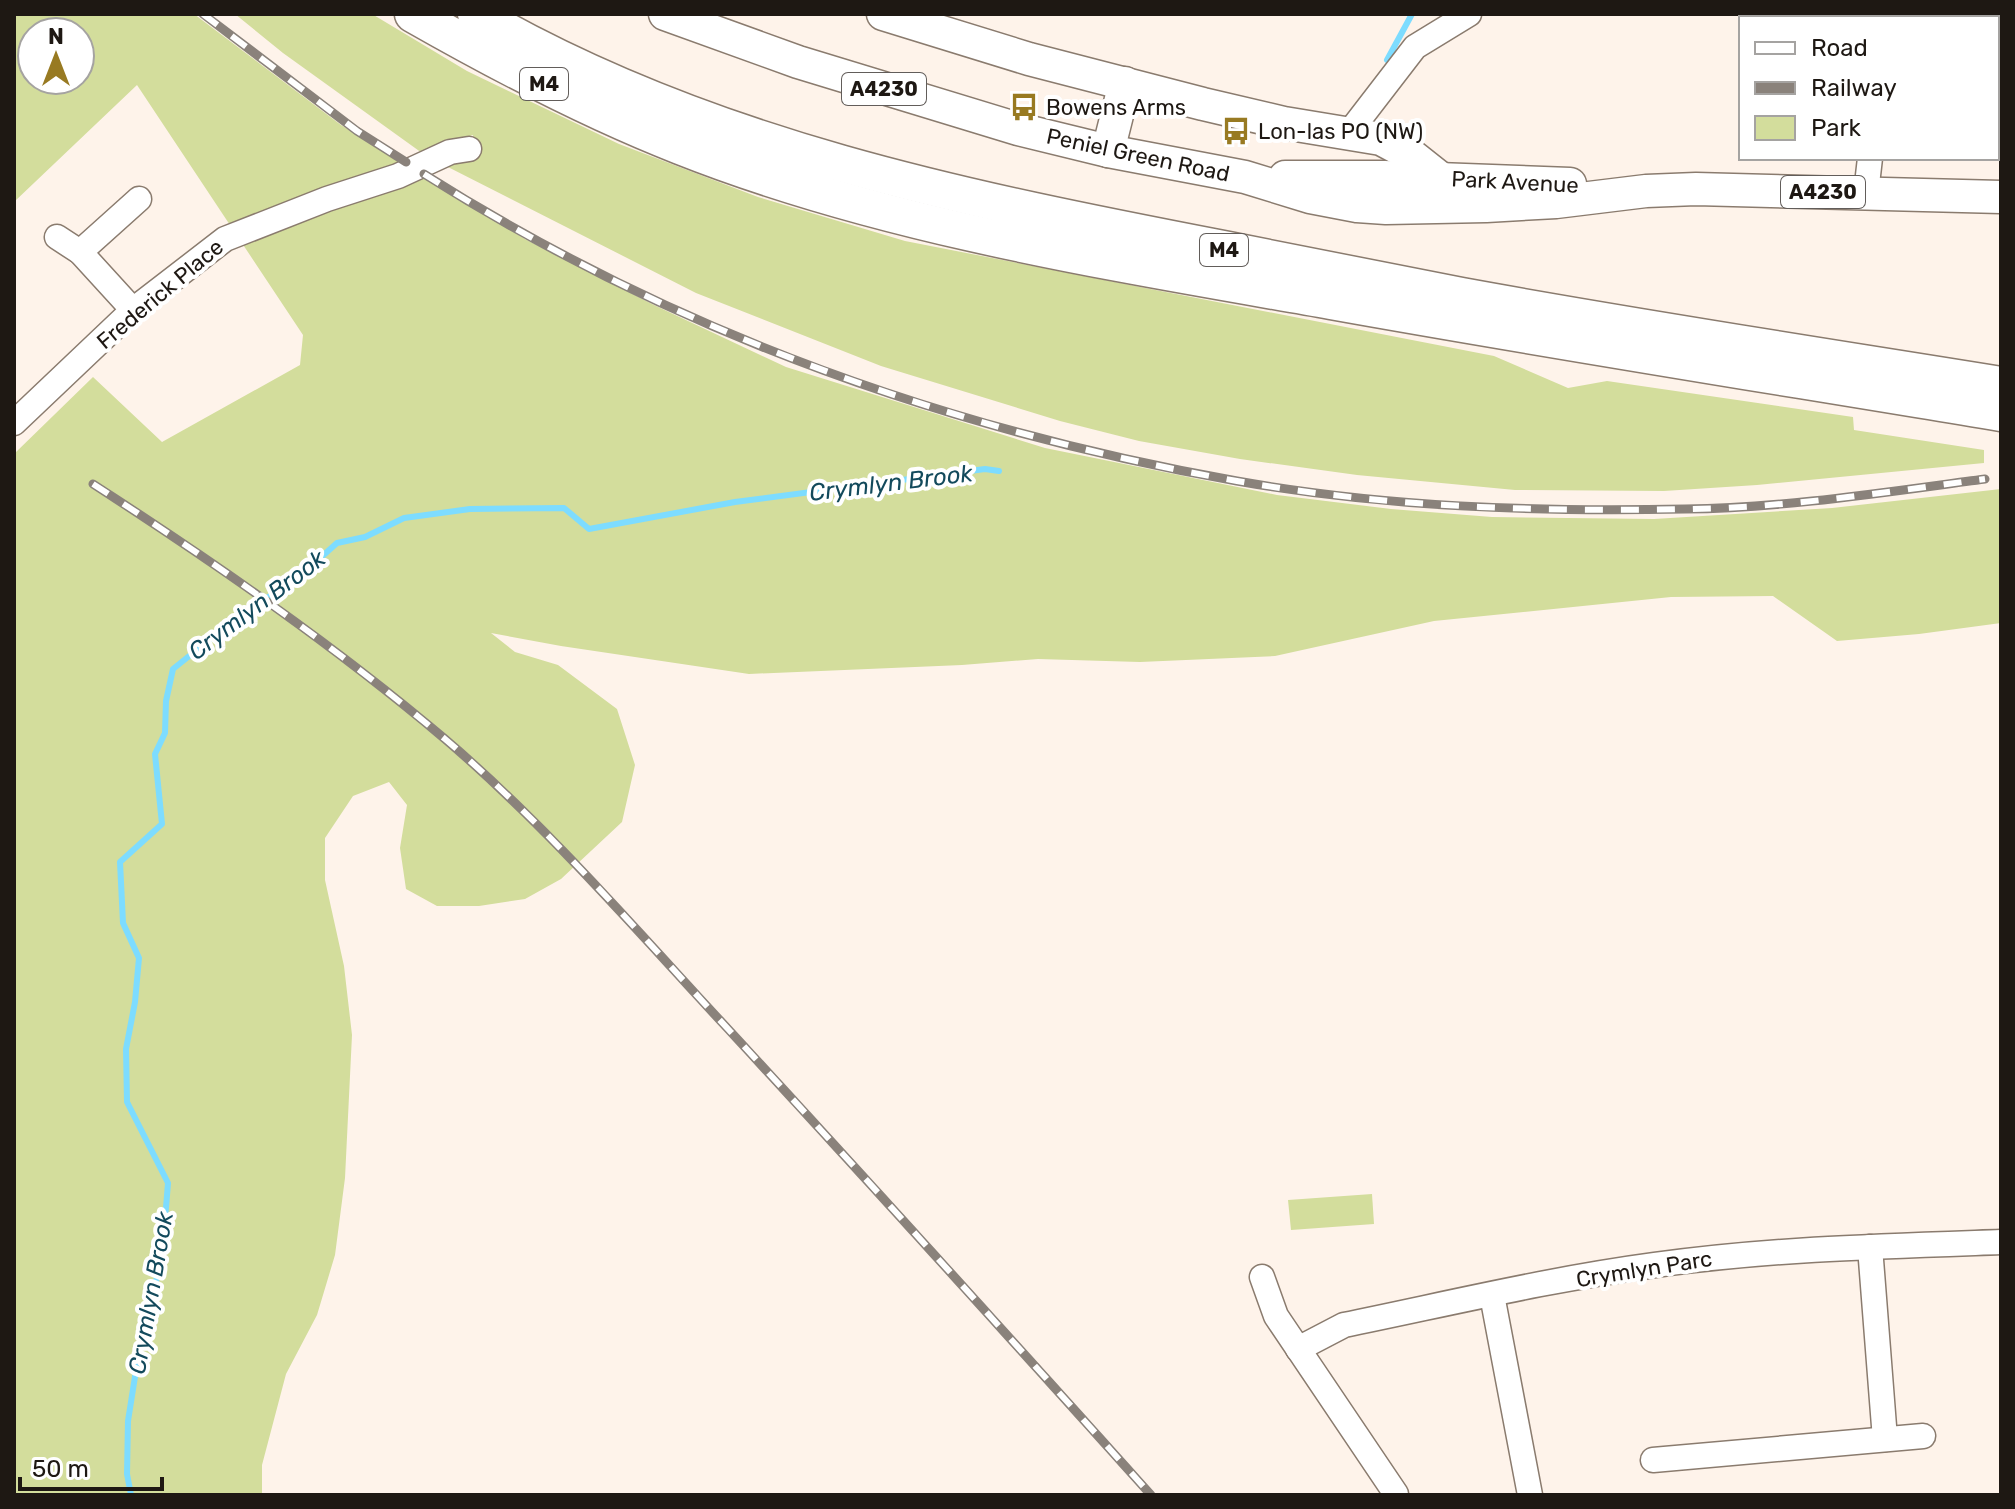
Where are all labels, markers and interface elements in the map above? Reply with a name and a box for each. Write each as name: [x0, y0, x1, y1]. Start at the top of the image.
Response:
north arrow: [16, 16, 96, 96]
legend: [1739, 16, 1999, 160]
text: N: [48, 23, 64, 50]
text: Road: [1811, 34, 1868, 62]
road number: M4: [520, 68, 568, 100]
road number: A4230: [842, 73, 926, 105]
text: Railway: [1811, 74, 1897, 102]
bus stop icon: Bowens Arms: [1009, 92, 1039, 122]
place label: Bowens Arms: [1046, 94, 1186, 121]
text: Park: [1811, 114, 1862, 142]
bus stop icon: Lon-las PO (NW): [1221, 116, 1251, 146]
place label: Lon-las PO (NW): [1258, 118, 1423, 145]
street label: Peniel Green Road: [1044, 122, 1232, 188]
street label: Park Avenue: [1451, 165, 1579, 199]
road number: A4230: [1781, 176, 1865, 208]
street label: Frederick Place: [91, 233, 229, 355]
road number: M4: [1200, 234, 1248, 266]
water label: Crymlyn Brook: [808, 459, 975, 507]
water label: Crymlyn Brook: [183, 544, 332, 666]
water label: Crymlyn Brook: [123, 1209, 179, 1376]
street label: Crymlyn Parc: [1574, 1245, 1714, 1293]
scale bar: [20, 1441, 162, 1491]
text: 50 m: [32, 1455, 89, 1483]

